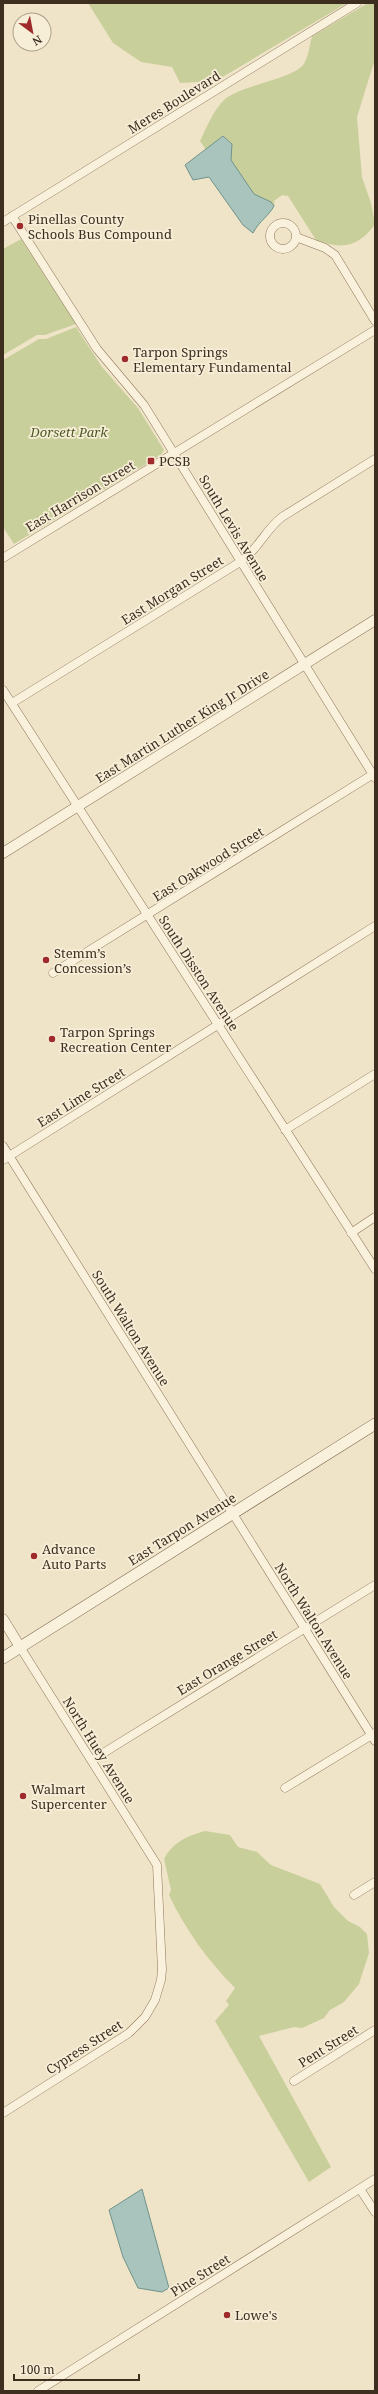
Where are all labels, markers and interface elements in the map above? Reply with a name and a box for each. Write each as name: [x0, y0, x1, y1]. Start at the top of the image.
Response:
north arrow: [12, 12, 52, 52]
text: N: [30, 32, 45, 50]
street label: Meres Boulevard: [124, 66, 224, 138]
place label: Pinellas County Schools Bus Compound: [28, 210, 172, 243]
marker: Pinellas County Schools Bus Compound: [15, 221, 25, 231]
place label: Tarpon Springs Elementary Fundamental: [133, 343, 292, 376]
marker: Tarpon Springs Elementary Fundamental: [120, 354, 130, 364]
park label: Dorsett Park: [29, 423, 108, 441]
place label: PCSB: [159, 452, 190, 470]
street label: East Harrison Street: [22, 456, 138, 536]
marker: PCSB: [146, 456, 156, 466]
street label: South Levis Avenue: [195, 471, 273, 585]
street label: East Morgan Street: [117, 551, 227, 629]
street label: East Martin Luther King Jr Drive: [92, 665, 272, 787]
street label: East Oakwood Street: [149, 822, 267, 905]
street label: South Disston Avenue: [155, 912, 243, 1034]
place label: Stemm’s Concession’s: [54, 944, 132, 977]
marker: Stemm’s Concession’s: [41, 955, 51, 965]
place label: Tarpon Springs Recreation Center: [60, 1023, 171, 1056]
marker: Tarpon Springs Recreation Center: [47, 1034, 57, 1044]
street label: East Lime Street: [34, 1063, 129, 1131]
street label: South Walton Avenue: [88, 1267, 174, 1389]
street label: East Tarpon Avenue: [125, 1488, 239, 1569]
place label: Advance Auto Parts: [42, 1540, 106, 1573]
marker: Advance Auto Parts: [29, 1551, 39, 1561]
street label: North Walton Avenue: [271, 1559, 357, 1683]
street label: East Orange Street: [173, 1625, 281, 1699]
street label: North Huey Avenue: [59, 1693, 139, 1807]
place label: Walmart Supercenter: [31, 1780, 107, 1813]
marker: Walmart Supercenter: [18, 1791, 28, 1801]
street label: Cypress Street: [42, 2015, 126, 2078]
street label: Pent Street: [295, 2020, 362, 2071]
street label: Pine Street: [167, 2249, 234, 2300]
place label: Lowe's: [235, 2306, 278, 2324]
marker: Lowe's: [222, 2310, 232, 2320]
scale bar: [14, 2356, 139, 2382]
text: 100 m: [20, 2361, 55, 2378]

